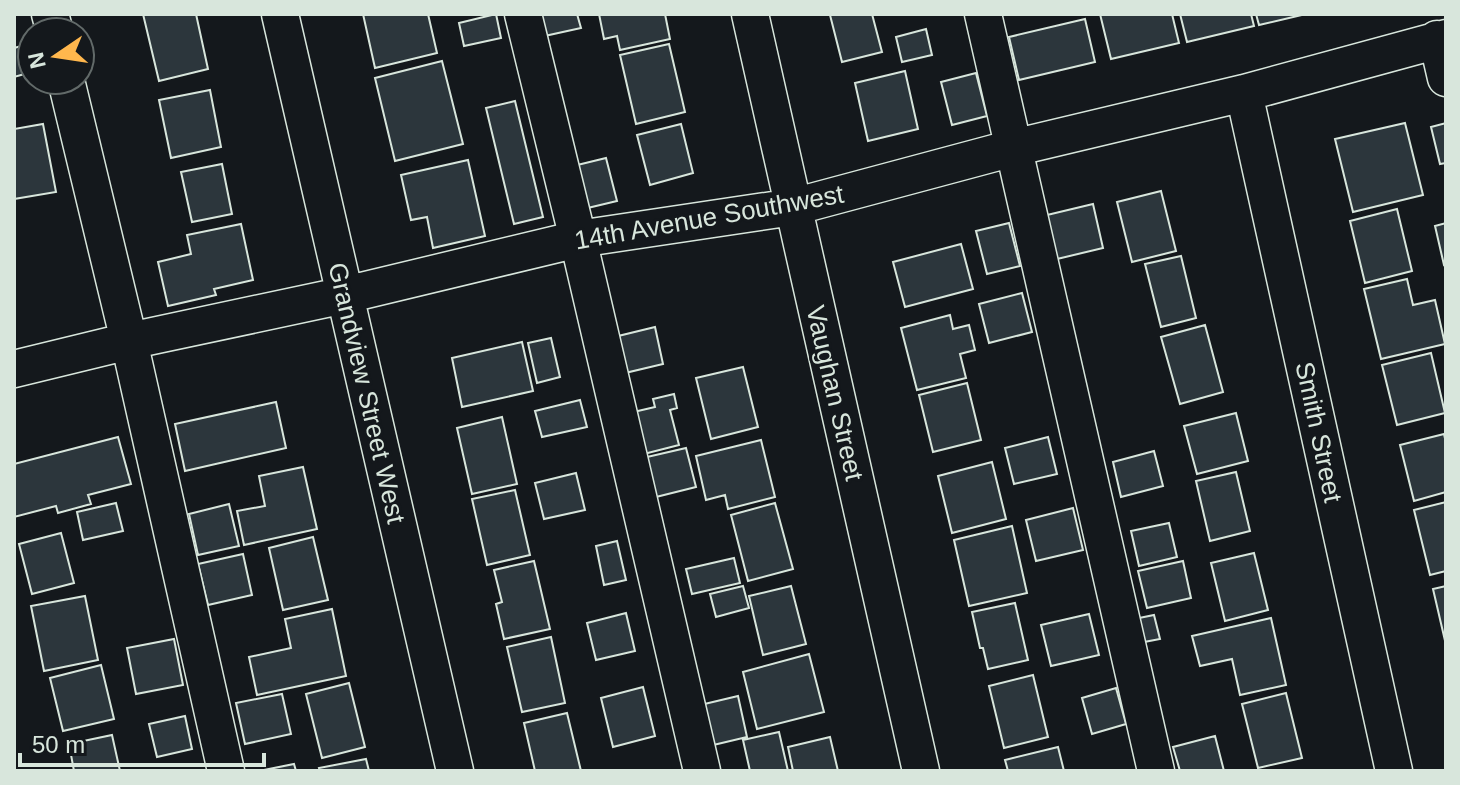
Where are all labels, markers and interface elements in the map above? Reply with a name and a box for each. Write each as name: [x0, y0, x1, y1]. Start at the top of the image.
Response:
north arrow: [16, 16, 96, 96]
text: N: [23, 50, 51, 71]
street label: 14th Avenue Southwest: [572, 178, 847, 255]
street label: Grandview Street West: [322, 260, 412, 527]
street label: Vaughan Street: [800, 303, 870, 484]
street label: Smith Street: [1289, 359, 1349, 506]
scale bar: [20, 717, 264, 767]
text: 50 m: [32, 731, 85, 758]

